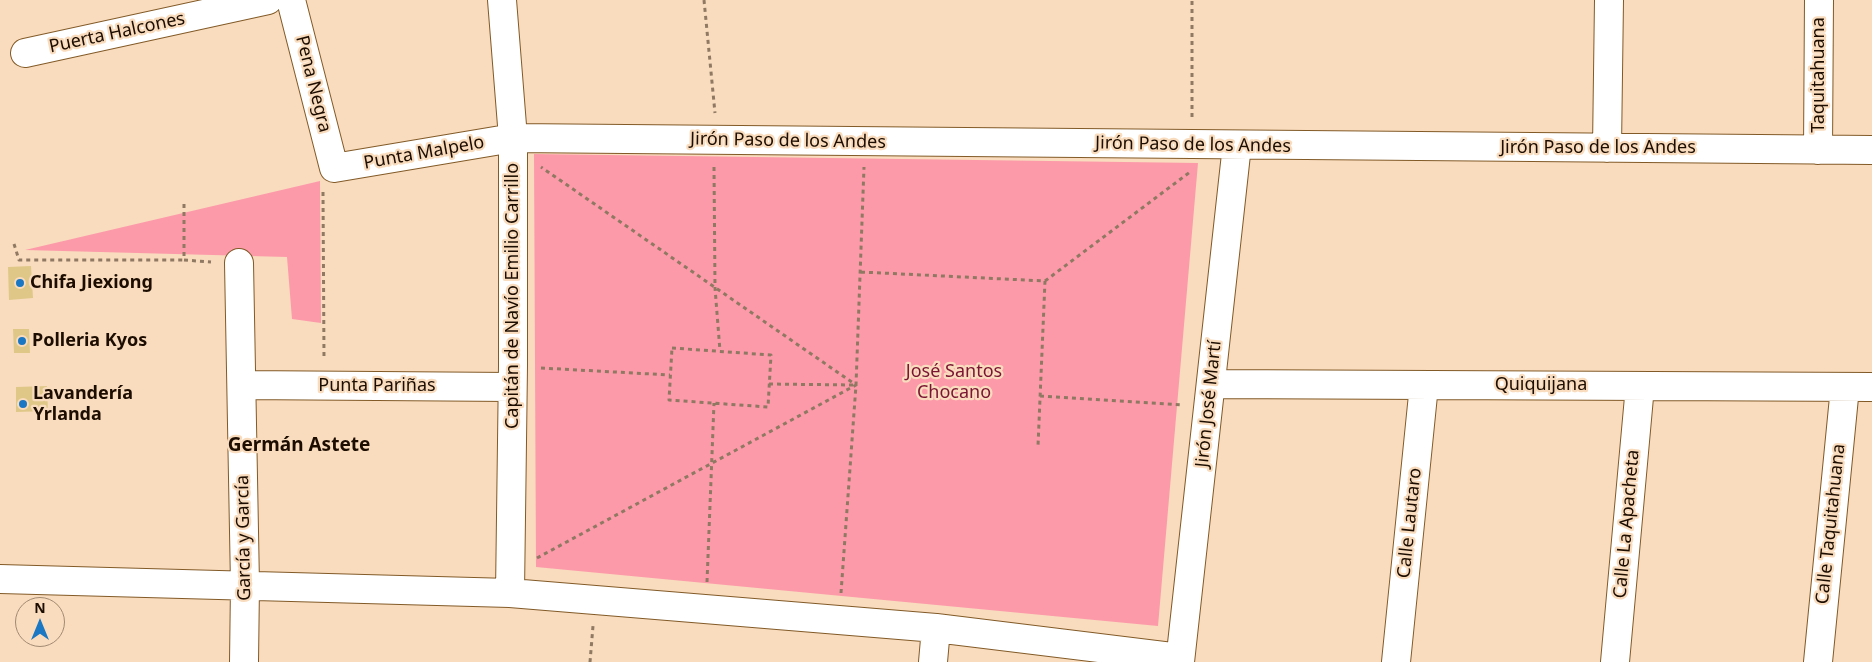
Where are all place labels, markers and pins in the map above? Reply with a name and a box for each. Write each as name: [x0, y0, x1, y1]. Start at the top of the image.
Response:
place label: Chifa Jiexiong: [30, 272, 153, 294]
marker: Chifa Jiexiong: [14, 277, 26, 289]
place label: Polleria Kyos: [32, 330, 147, 352]
marker: Polleria Kyos: [16, 335, 28, 347]
place label: Lavandería Yrlanda: [33, 383, 133, 426]
marker: Lavandería Yrlanda: [17, 398, 29, 410]

